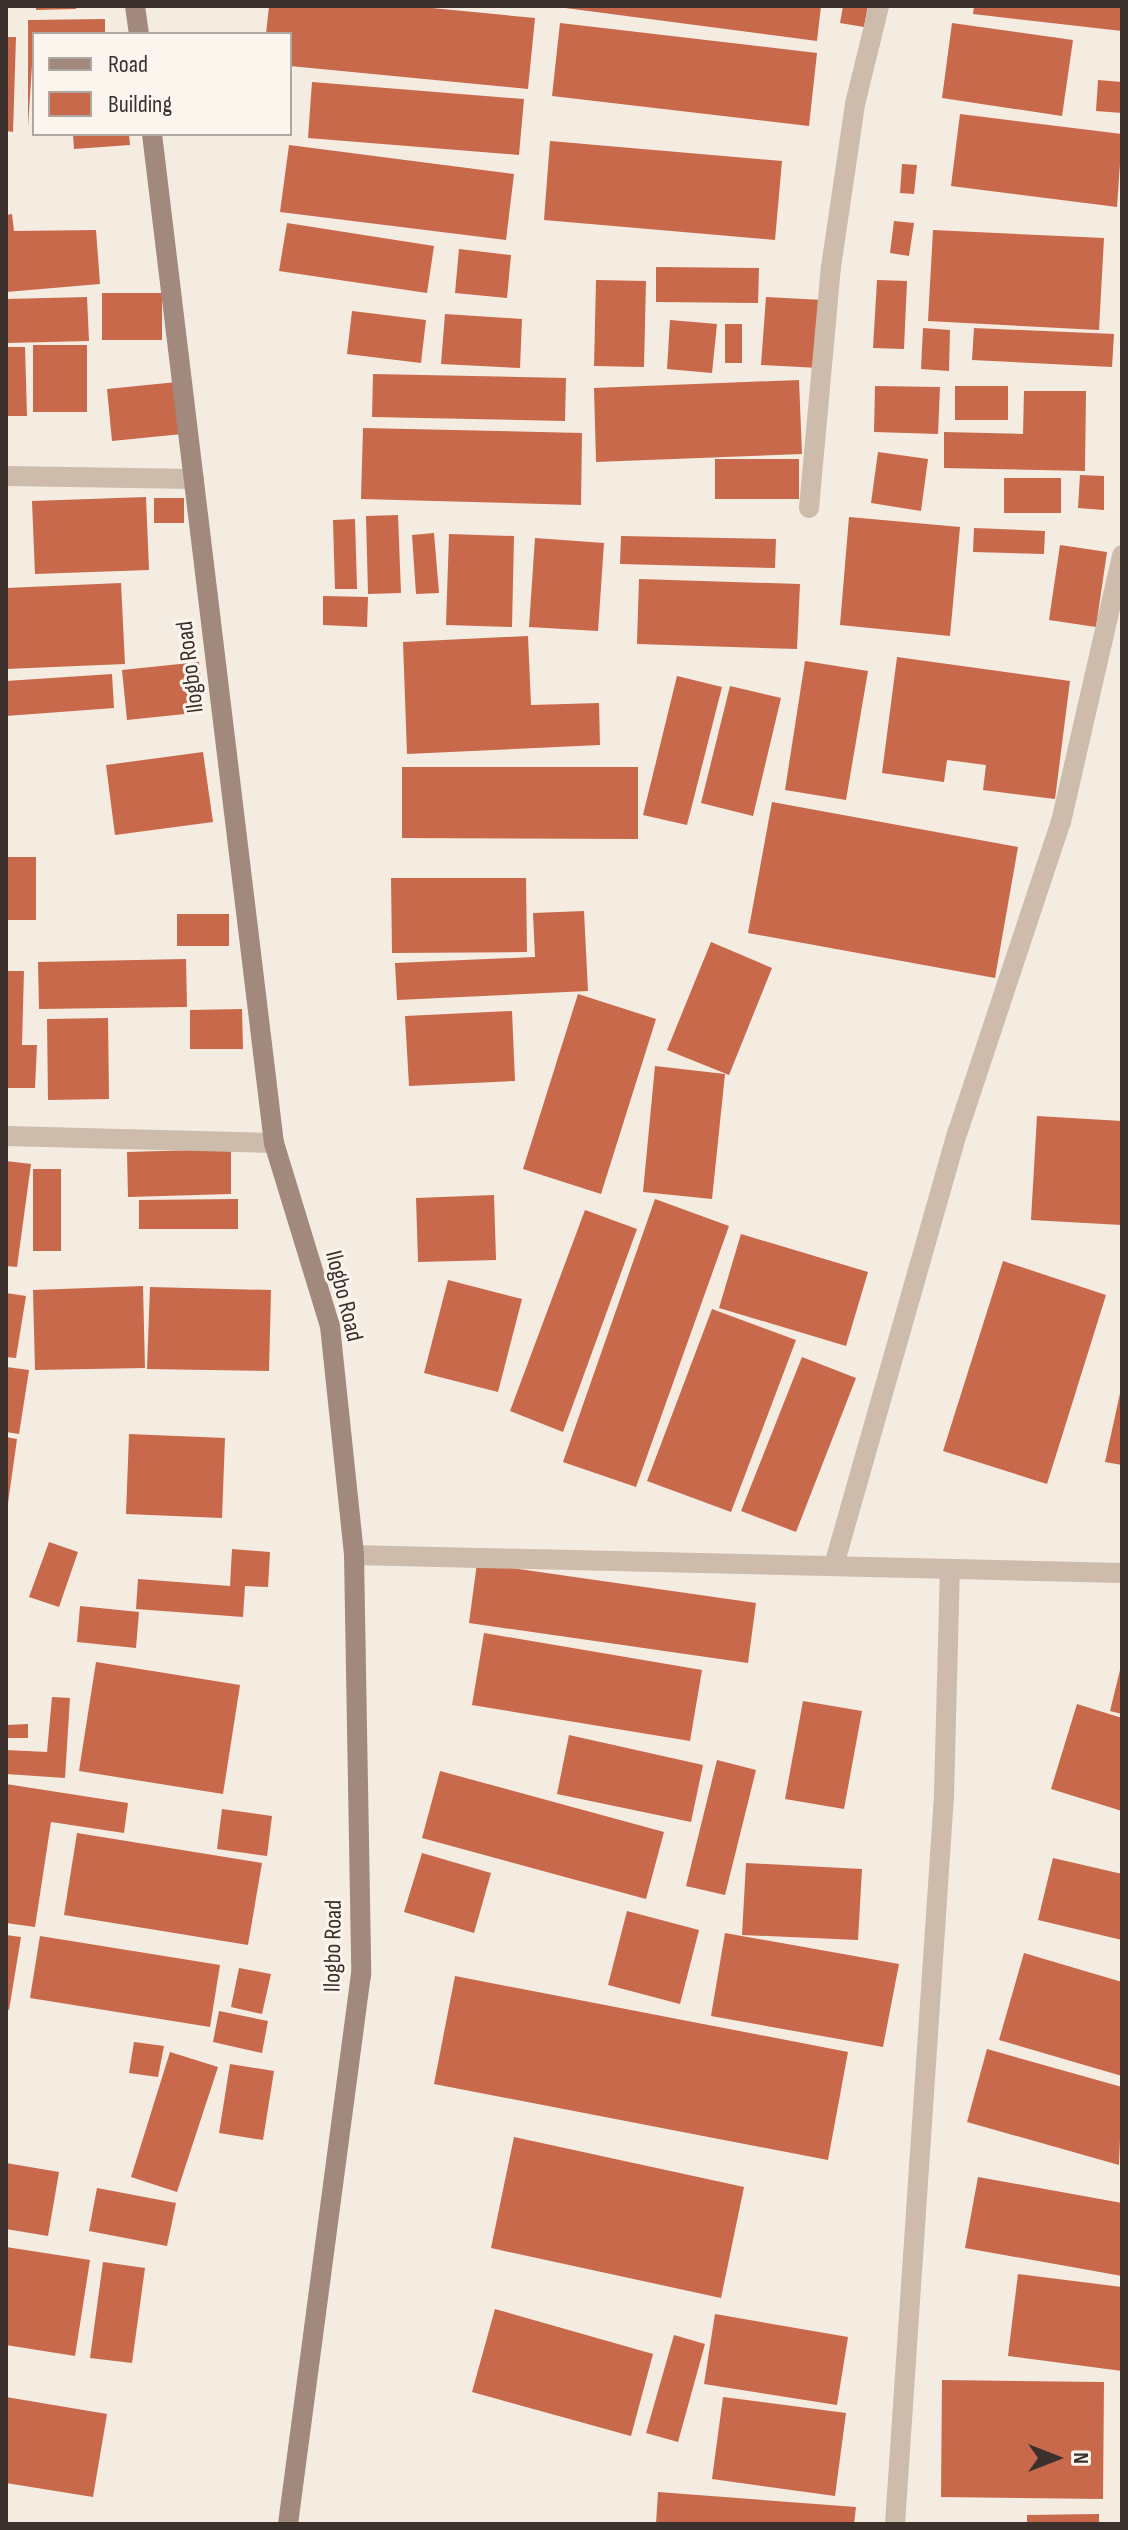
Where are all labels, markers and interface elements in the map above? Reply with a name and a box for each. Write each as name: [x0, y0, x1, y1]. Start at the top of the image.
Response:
legend: [32, 32, 292, 136]
text: Road: [108, 50, 148, 79]
text: Building: [108, 90, 172, 119]
street label: Ilogbo Road: [170, 619, 210, 715]
street label: Ilogbo Road: [319, 1248, 369, 1344]
street label: Ilogbo Road: [318, 1900, 348, 1992]
north arrow: [1016, 2418, 1096, 2498]
text: N: [1067, 2452, 1094, 2464]

